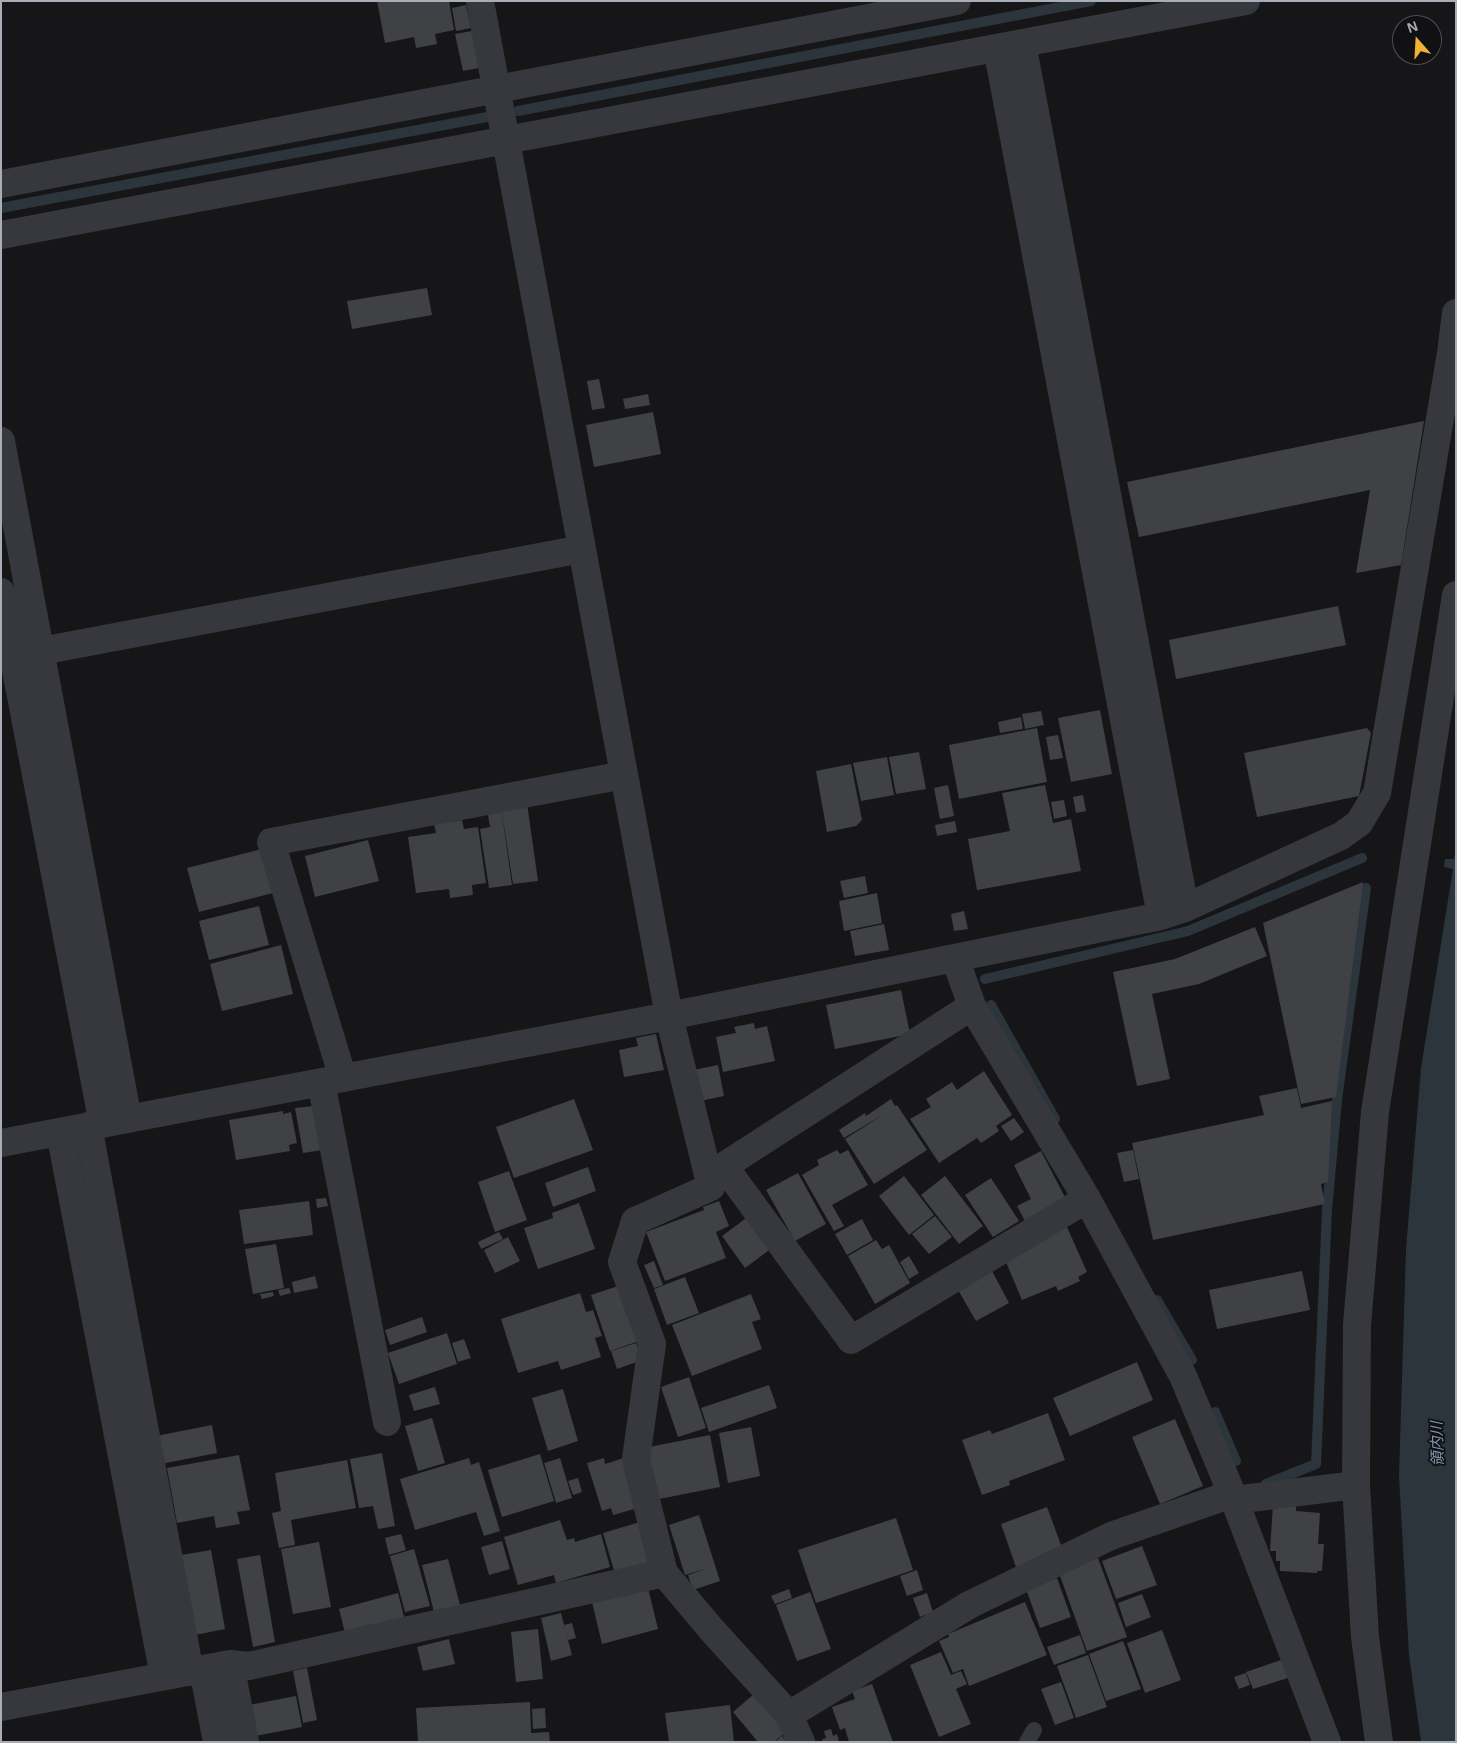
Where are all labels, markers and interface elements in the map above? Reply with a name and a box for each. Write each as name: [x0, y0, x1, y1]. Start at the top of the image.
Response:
north arrow: [1392, 15, 1442, 65]
text: N: [1405, 18, 1420, 36]
water label: 領内川: [1428, 1421, 1448, 1467]

